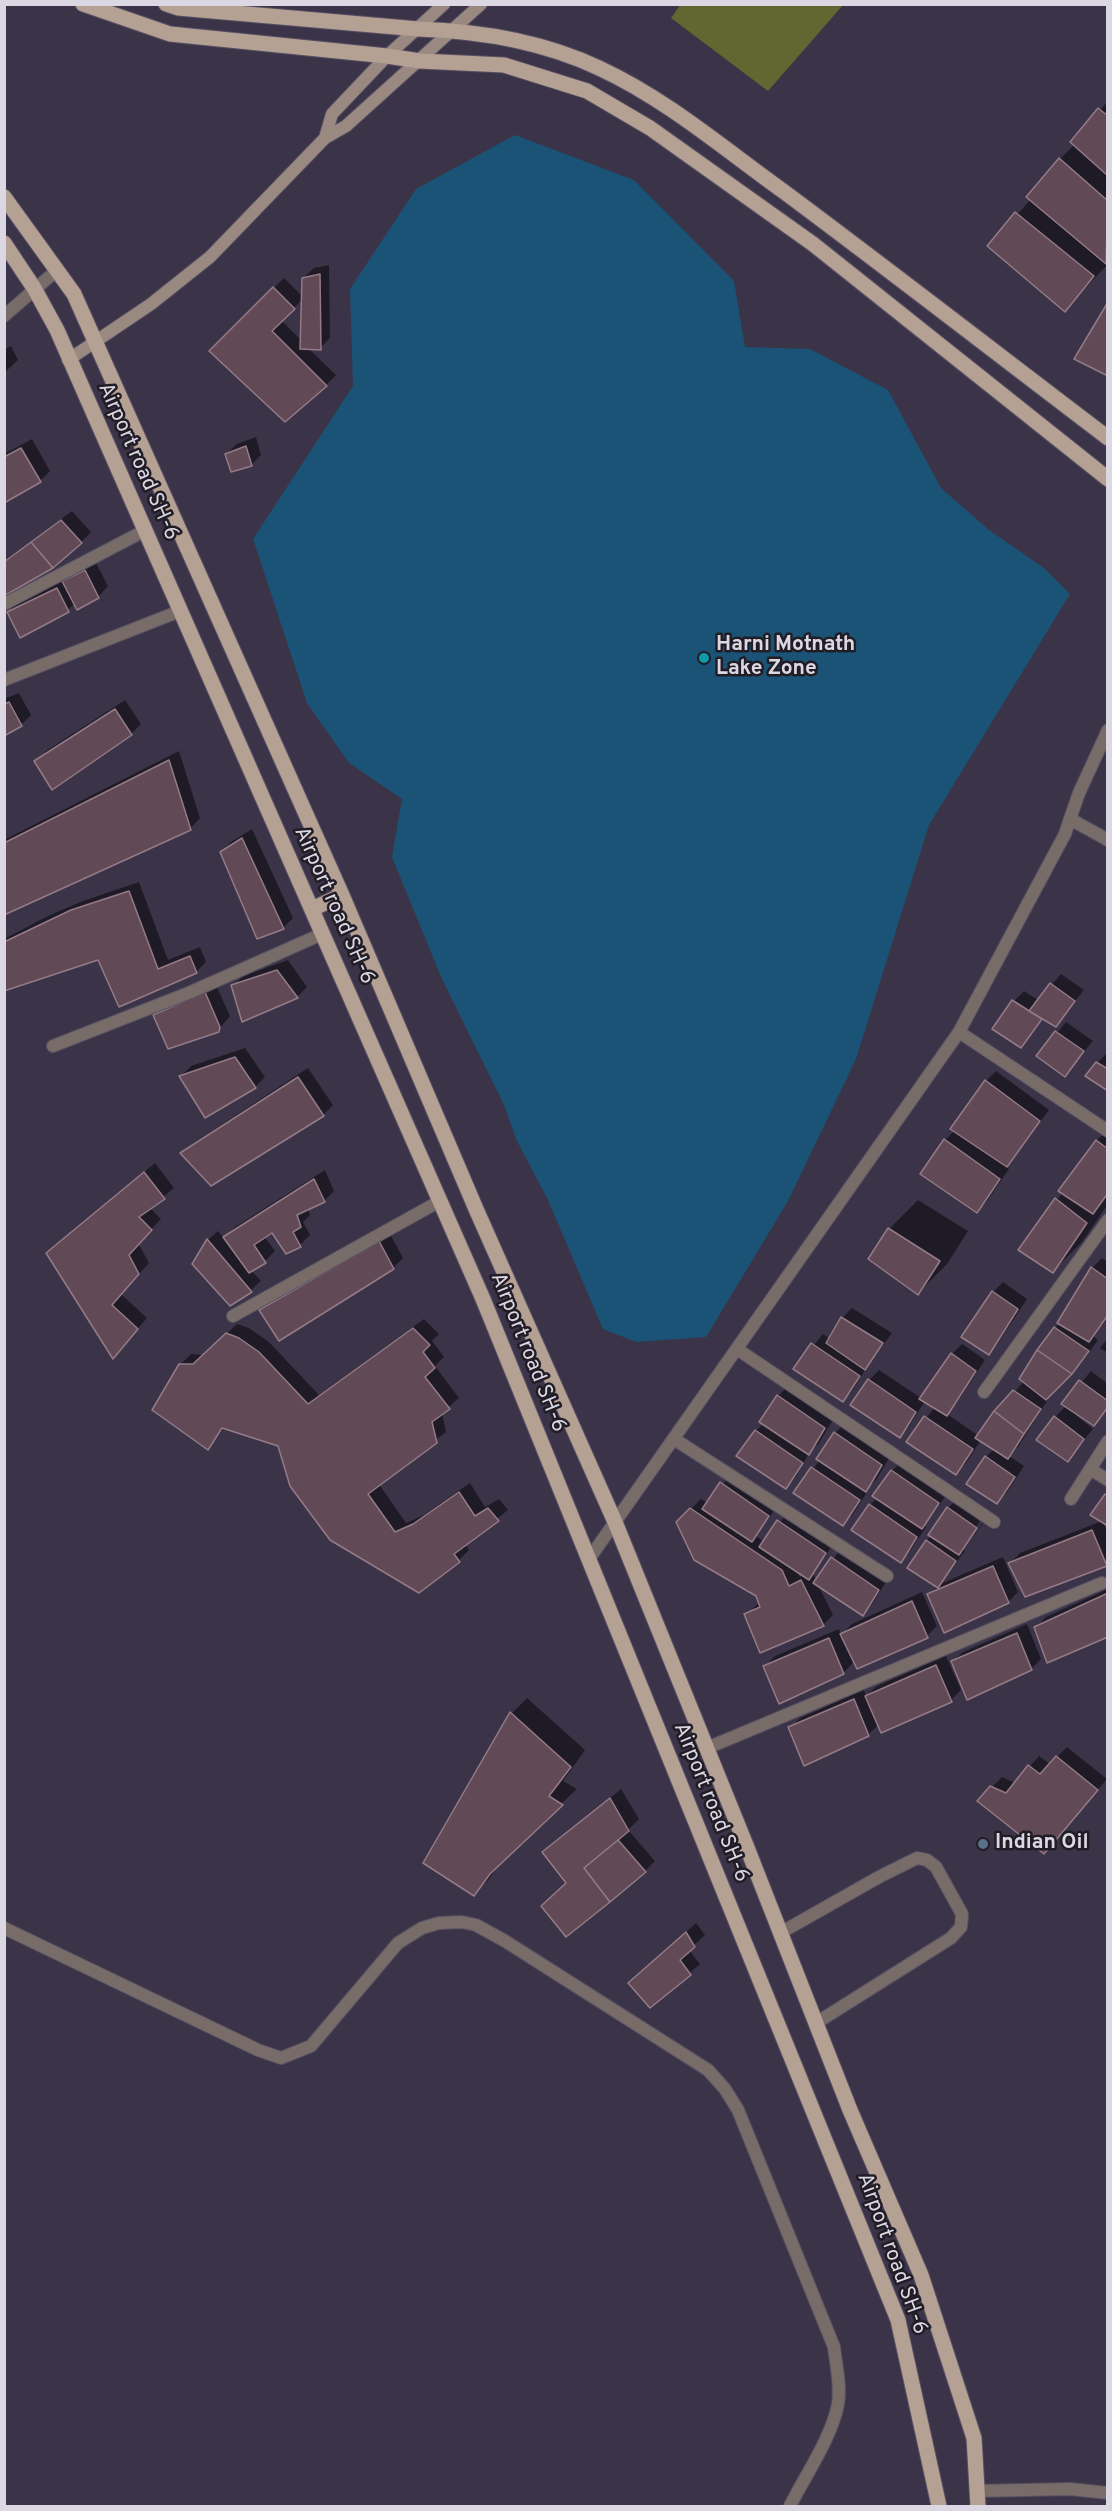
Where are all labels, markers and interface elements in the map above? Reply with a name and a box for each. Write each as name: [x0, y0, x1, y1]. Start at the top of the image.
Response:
street label: Airport road SH-6: [91, 379, 183, 545]
place label: Harni Motnath Lake Zone: [716, 633, 855, 683]
marker: Harni Motnath Lake Zone: [697, 651, 711, 665]
street label: Airport road SH-6: [287, 823, 379, 989]
street label: Airport road SH-6: [484, 1270, 570, 1436]
street label: Airport road SH-6: [667, 1720, 753, 1886]
place label: Indian Oil: [995, 1831, 1088, 1857]
marker: Indian Oil: [976, 1837, 990, 1851]
street label: Airport road SH-6: [850, 2170, 932, 2338]

